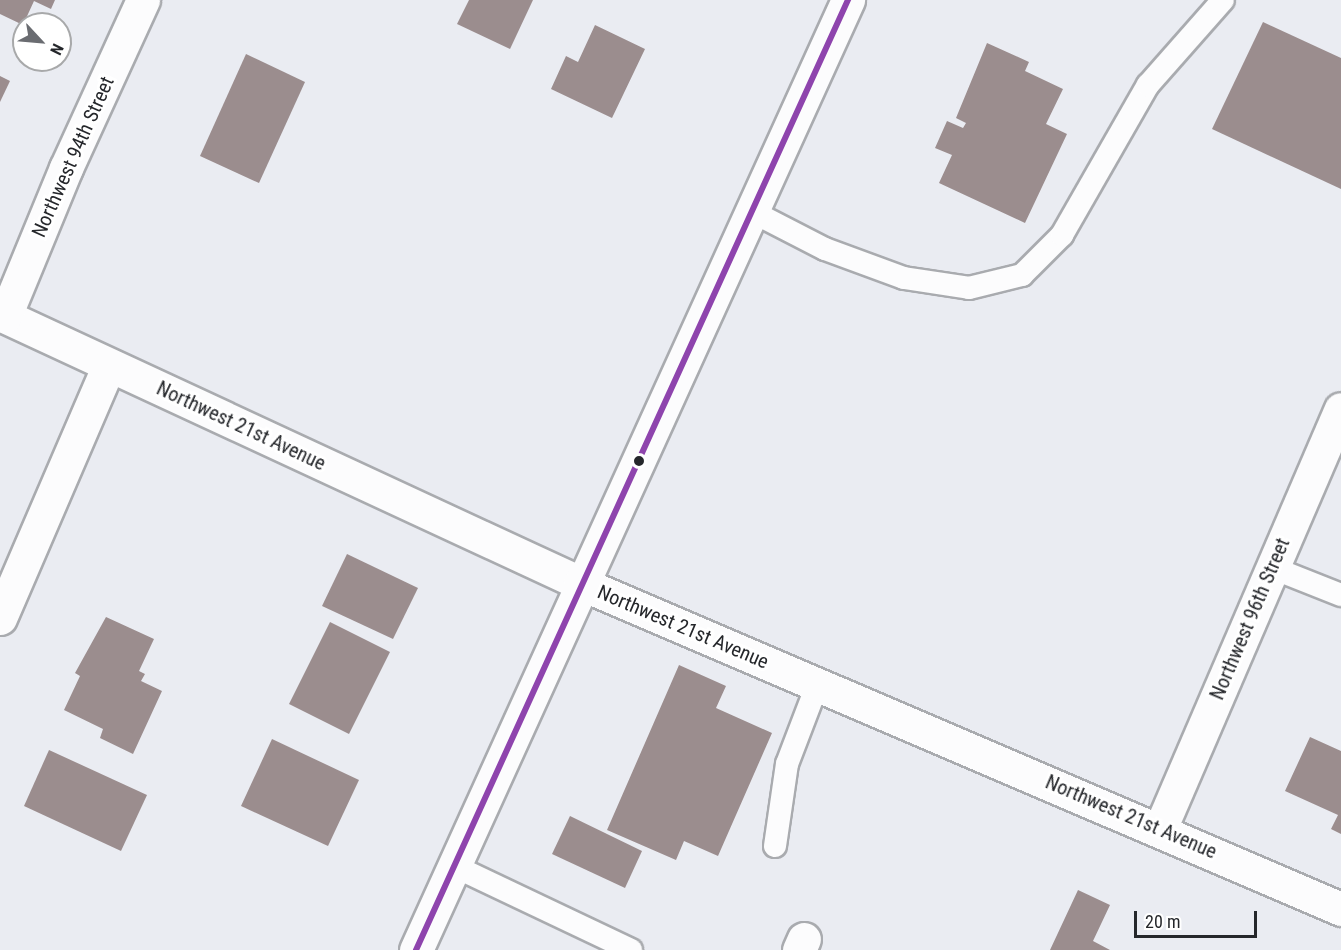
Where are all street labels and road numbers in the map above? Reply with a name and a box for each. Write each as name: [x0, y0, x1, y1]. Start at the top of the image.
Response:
street label: Northwest 94th Street: [27, 73, 119, 241]
street label: Northwest 21st Avenue: [153, 376, 329, 476]
street label: Northwest 96th Street: [1205, 535, 1295, 703]
street label: Northwest 21st Avenue: [594, 580, 772, 674]
street label: Northwest 21st Avenue: [1042, 770, 1220, 864]

